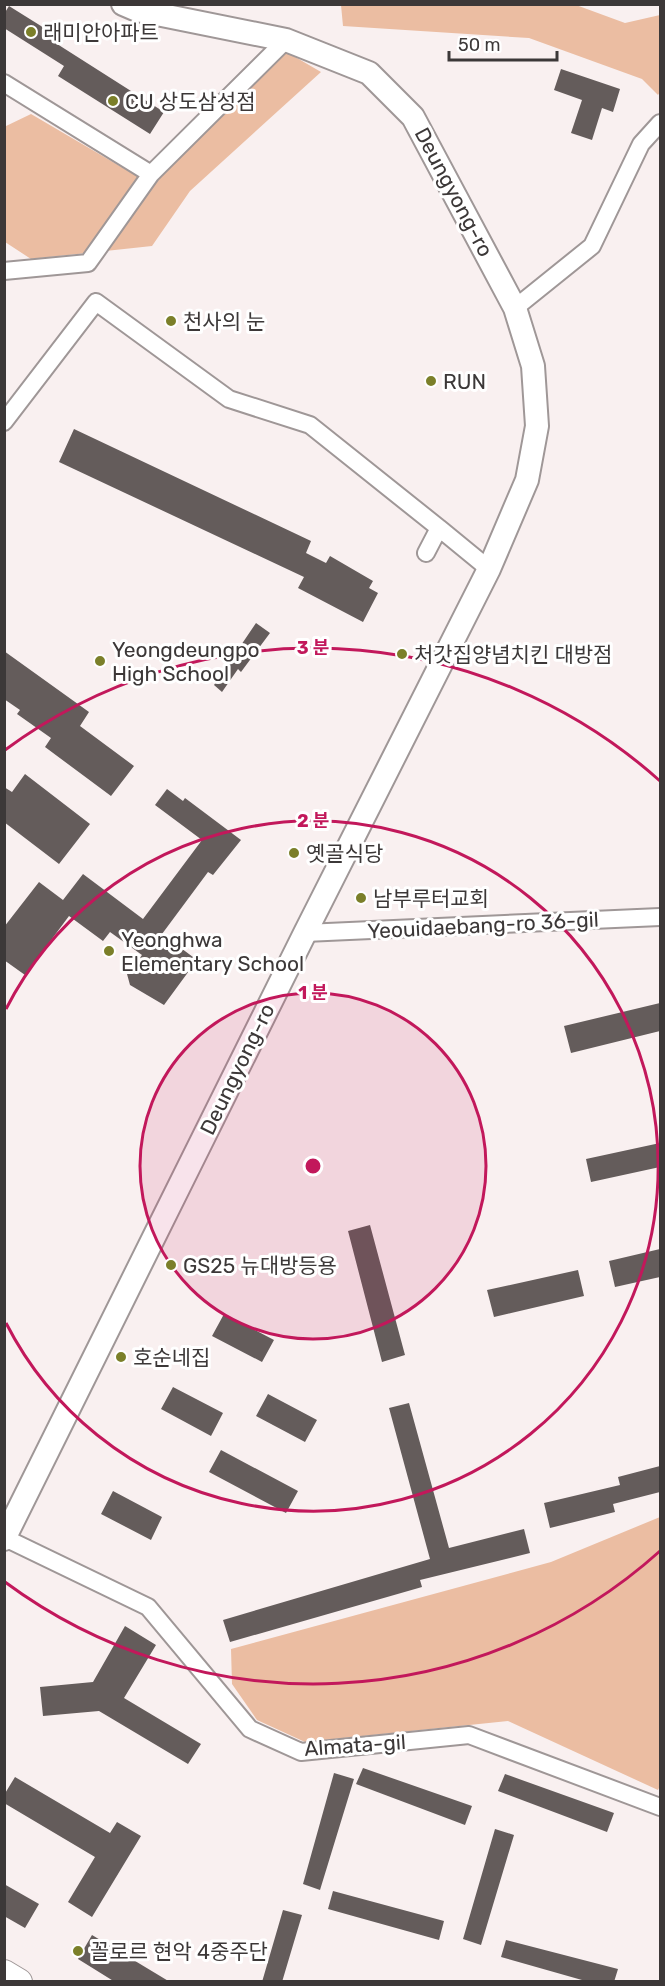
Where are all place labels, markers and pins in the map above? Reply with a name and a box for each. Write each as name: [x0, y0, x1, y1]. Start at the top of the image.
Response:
place label: 래미안아파트: [43, 20, 159, 45]
marker: 래미안아파트: [24, 25, 38, 39]
place label: CU 상도삼성점: [125, 89, 255, 114]
marker: CU 상도삼성점: [106, 94, 120, 108]
place label: 천사의 눈: [183, 309, 265, 334]
marker: 천사의 눈: [164, 314, 178, 328]
place label: RUN: [443, 369, 486, 394]
marker: RUN: [424, 374, 438, 388]
place label: Yeongdeungpo High School: [112, 637, 260, 686]
place label: 처갓집양념치킨 대방점: [414, 642, 612, 667]
marker: 처갓집양념치킨 대방점: [395, 647, 409, 661]
marker: Yeongdeungpo High School: [93, 654, 107, 668]
place label: 옛골식당: [306, 841, 383, 866]
marker: 옛골식당: [287, 846, 301, 860]
place label: 남부루터교회: [373, 886, 489, 911]
marker: 남부루터교회: [354, 891, 368, 905]
place label: Yeonghwa Elementary School: [121, 927, 304, 976]
marker: Yeonghwa Elementary School: [102, 944, 116, 958]
centre of rings: [303, 1156, 323, 1176]
place label: GS25 뉴대방등용: [183, 1253, 337, 1278]
marker: GS25 뉴대방등용: [164, 1258, 178, 1272]
place label: 호순네집: [133, 1345, 210, 1370]
marker: 호순네집: [114, 1350, 128, 1364]
place label: 꼴로르 현악 4중주단: [90, 1939, 268, 1964]
marker: 꼴로르 현악 4중주단: [71, 1944, 85, 1958]

